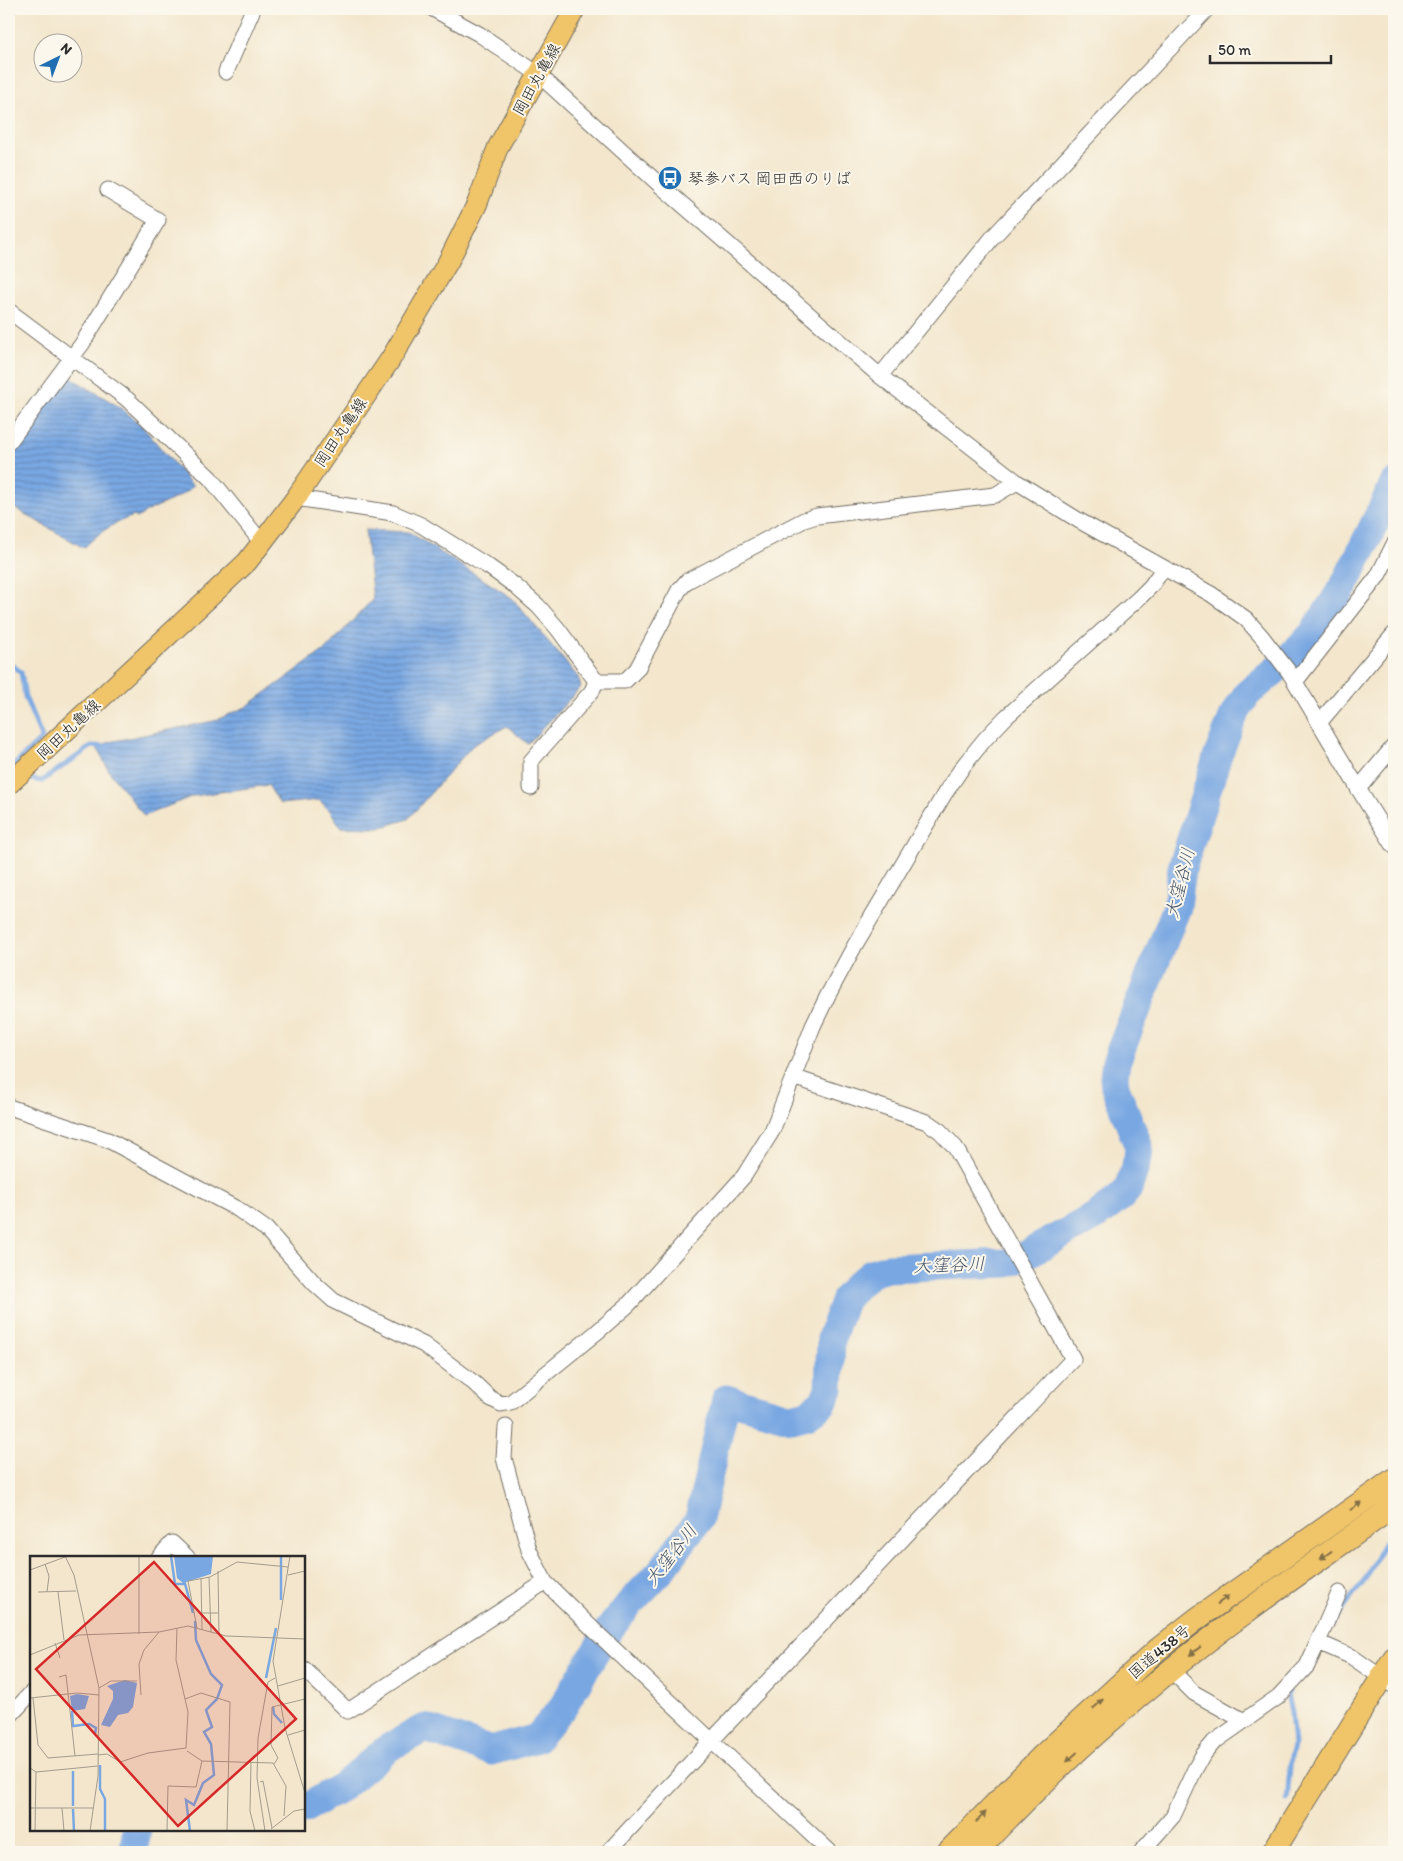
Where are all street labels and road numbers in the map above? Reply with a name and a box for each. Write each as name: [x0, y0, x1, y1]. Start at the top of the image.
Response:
street label: 岡田丸亀線: [509, 40, 564, 119]
street label: 岡田丸亀線: [310, 394, 371, 471]
street label: 岡田丸亀線: [33, 695, 104, 764]
street label: 国道438号: [1124, 1620, 1194, 1683]

